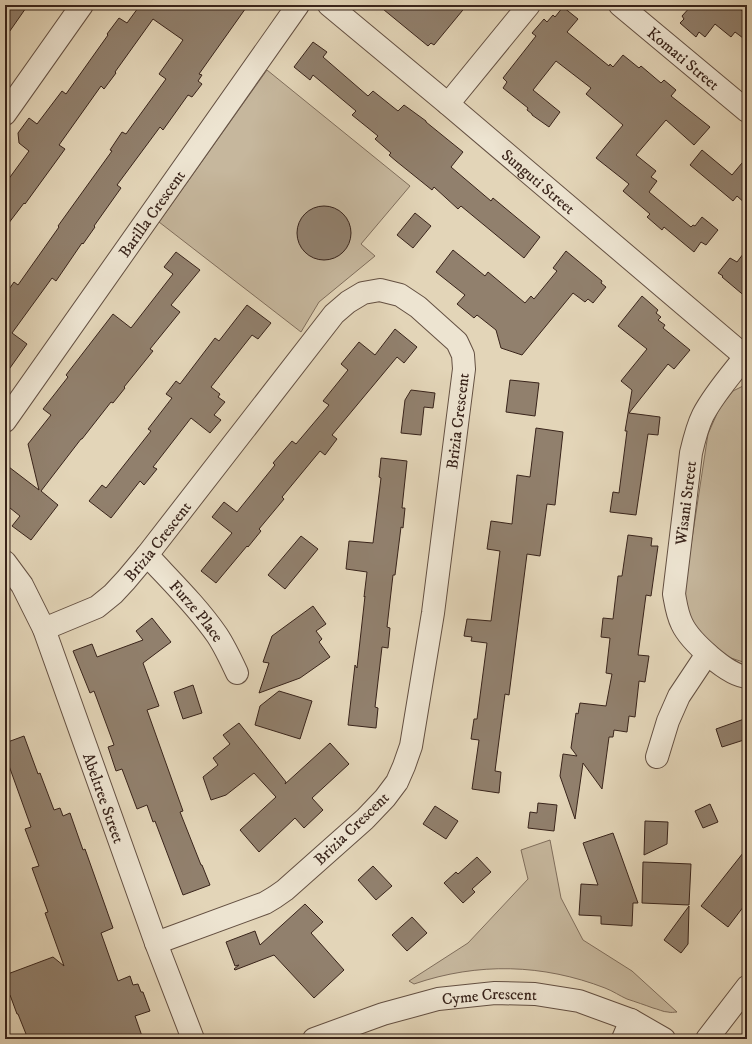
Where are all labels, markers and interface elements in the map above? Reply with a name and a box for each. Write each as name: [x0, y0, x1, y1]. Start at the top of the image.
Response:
street label: Komati Street: [643, 23, 723, 95]
street label: Sunguti Street: [497, 145, 579, 219]
street label: Barilla Crescent: [114, 166, 190, 261]
street label: Brizia Crescent: [442, 372, 474, 470]
street label: Wisani Street: [671, 460, 701, 547]
street label: Brizia Crescent: [120, 498, 196, 586]
street label: Furze Place: [165, 576, 228, 646]
street label: Abeltree Street: [78, 750, 129, 846]
street label: Brizia Crescent: [310, 788, 393, 870]
street label: Cyme Crescent: [441, 984, 537, 1010]

